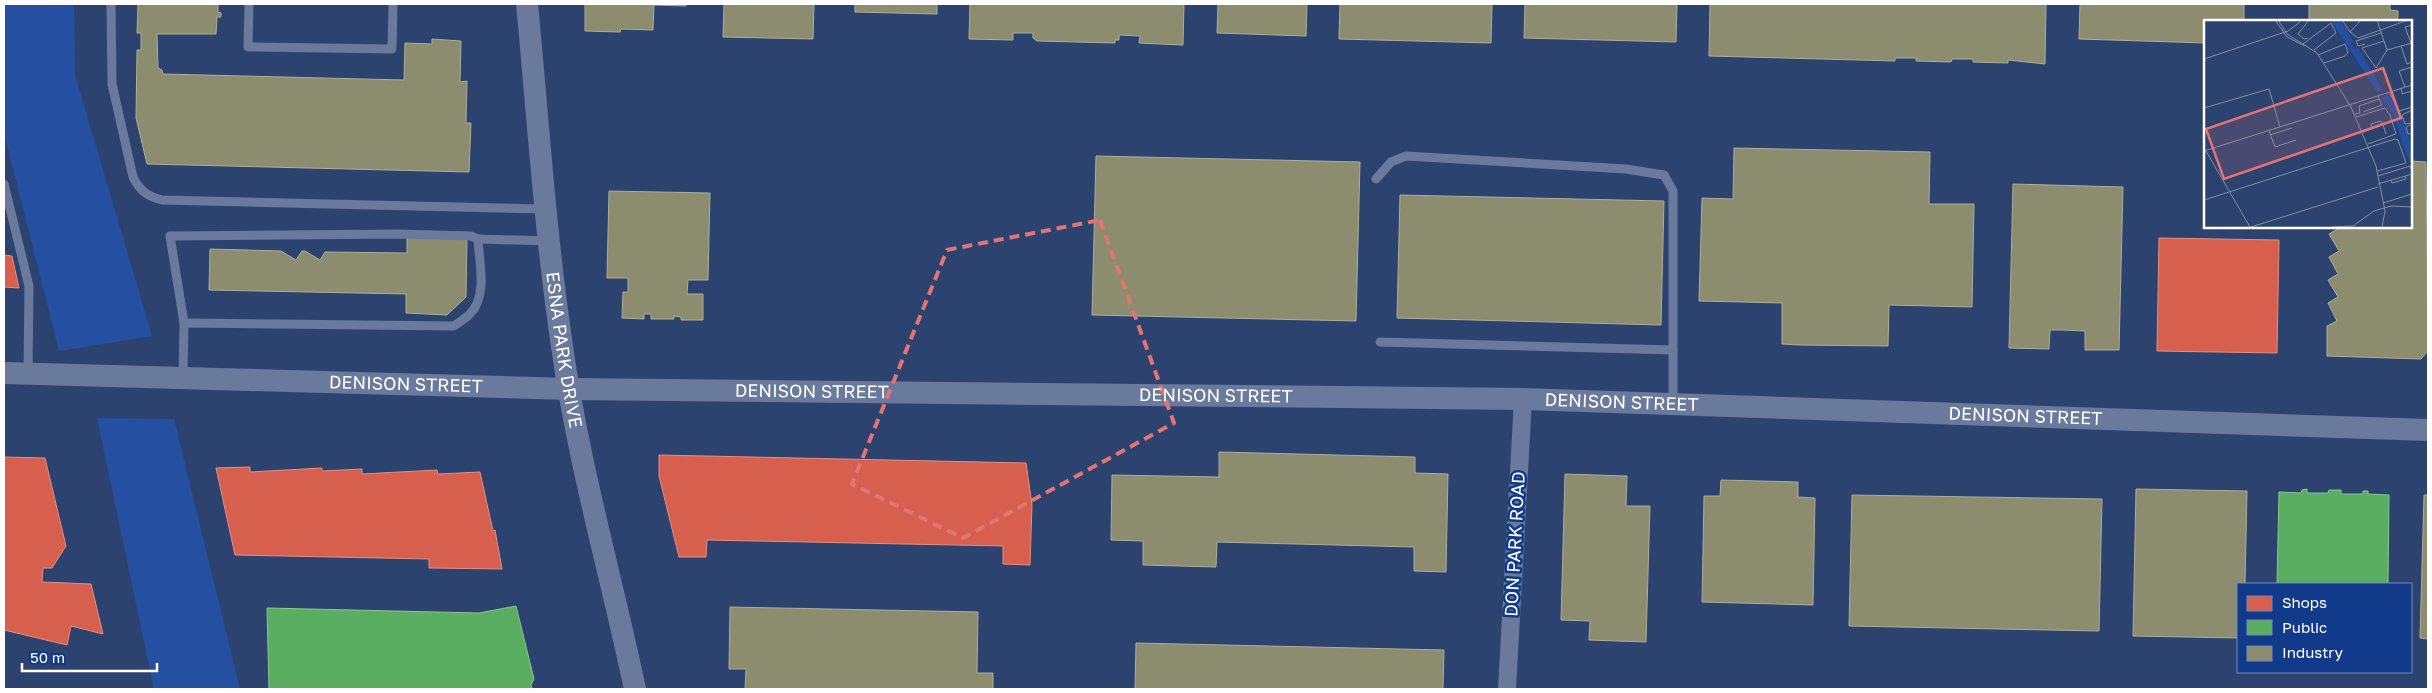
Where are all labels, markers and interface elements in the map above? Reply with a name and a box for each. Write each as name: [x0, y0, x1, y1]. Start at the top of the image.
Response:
inset map: [2204, 20, 2412, 228]
street label: ESNA PARK DRIVE: [542, 270, 588, 430]
street label: DENISON STREET: [329, 370, 483, 397]
street label: DENISON STREET: [735, 379, 889, 402]
street label: DENISON STREET: [1139, 383, 1293, 407]
street label: DENISON STREET: [1544, 388, 1699, 415]
street label: DENISON STREET: [1948, 402, 2103, 429]
street label: DON PARK ROAD: [1499, 471, 1529, 617]
legend: [2237, 583, 2412, 673]
text: Shops: [2282, 593, 2327, 611]
text: Public: [2282, 618, 2327, 636]
scale bar: [22, 640, 158, 672]
text: Industry: [2282, 643, 2343, 661]
text: 50 m: [30, 648, 65, 666]

